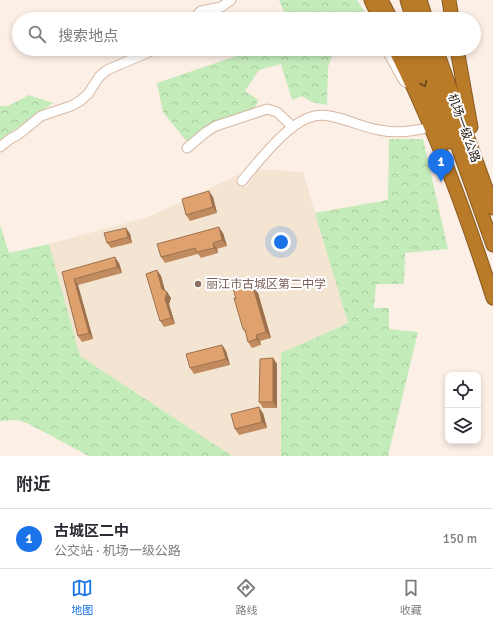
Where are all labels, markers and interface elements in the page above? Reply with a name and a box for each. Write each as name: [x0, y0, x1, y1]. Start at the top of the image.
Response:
search box: [12, 12, 481, 56]
icon: search: [26, 23, 48, 45]
text: 搜索地点: [58, 27, 118, 45]
one-way arrow: [419, 81, 427, 88]
street label: 机场一级公路: [444, 92, 483, 165]
pin: 1: [428, 149, 454, 182]
your location: [271, 232, 291, 252]
place label: 丽江市古城区第二中学: [206, 277, 326, 292]
marker: 丽江市古城区第二中学: [193, 279, 203, 289]
map controls: [445, 372, 481, 444]
button: locate: [445, 372, 481, 408]
button: layers: [445, 408, 481, 444]
text: 附近: [16, 474, 50, 495]
text: 古城区二中: [54, 522, 129, 540]
text: 1: [25, 531, 33, 547]
text: 150 m: [443, 531, 477, 547]
text: 公交站 · 机场一级公路: [54, 543, 181, 559]
tab: 地图: [71, 577, 93, 617]
tab: 路线: [235, 577, 257, 617]
tab: 收藏: [400, 577, 422, 617]

